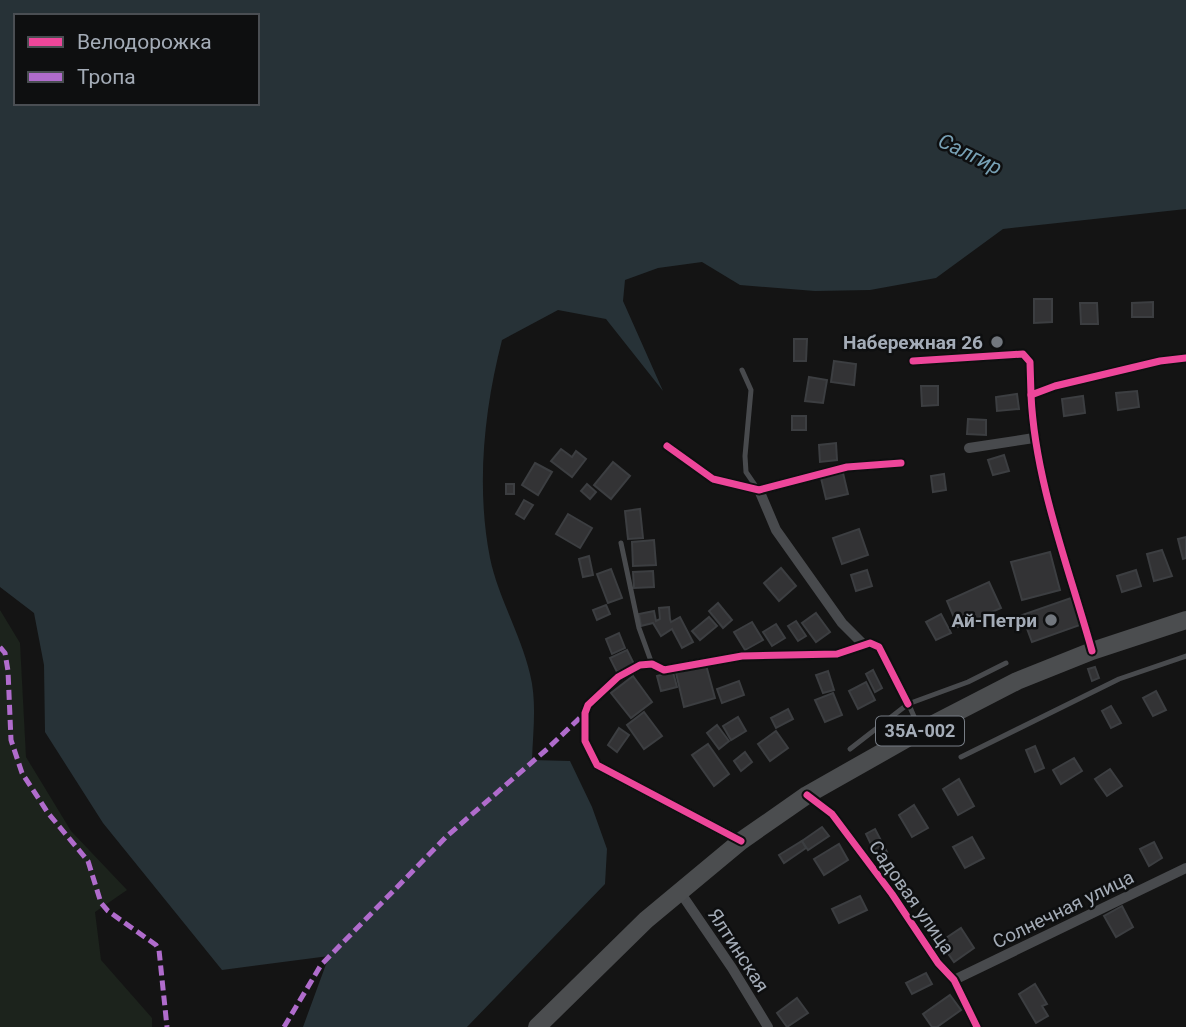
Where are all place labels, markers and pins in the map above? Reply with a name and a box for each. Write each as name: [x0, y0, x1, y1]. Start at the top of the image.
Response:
place label: Набережная 26: [843, 331, 983, 354]
marker: Набережная 26: [989, 334, 1005, 350]
place label: Ай-Петри: [952, 609, 1037, 632]
marker: Ай-Петри: [1043, 612, 1059, 628]

